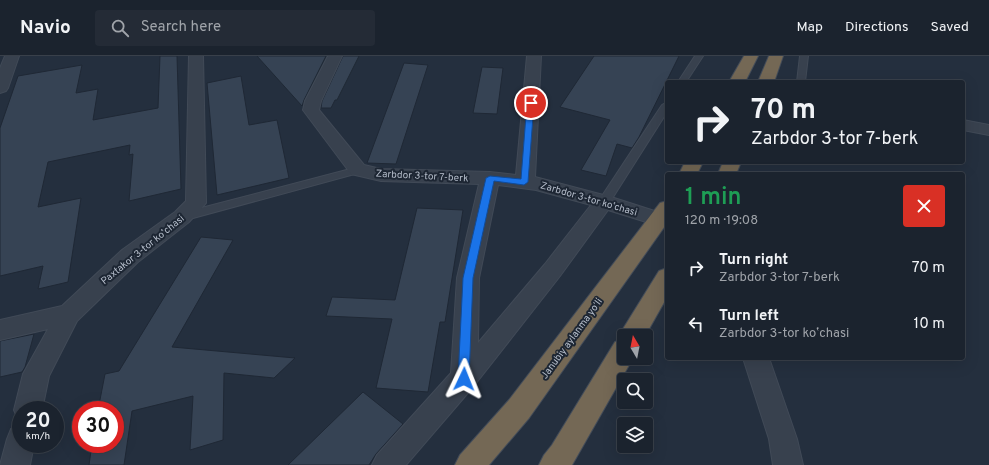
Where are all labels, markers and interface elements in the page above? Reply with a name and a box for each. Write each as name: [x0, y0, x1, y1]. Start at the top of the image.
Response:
search box: [95, 10, 375, 46]
text: Navio: [20, 16, 71, 40]
icon: search: [109, 17, 131, 39]
text: Search here: [141, 18, 221, 37]
text: Map: [797, 19, 823, 36]
text: Directions: [845, 19, 909, 36]
text: Saved: [931, 19, 969, 36]
pin: [514, 86, 548, 120]
icon: arrive: [520, 92, 542, 114]
text: 70 m: [751, 93, 816, 129]
icon: right: [685, 96, 737, 148]
text: Zarbdor 3-tor 7-berk: [751, 128, 918, 151]
street label: Zarbdor 3-tor 7-berk: [375, 168, 469, 185]
street label: Zarbdor 3-tor koʼchasi: [539, 179, 639, 220]
text: 1 min: [685, 183, 742, 213]
button: close: [903, 185, 945, 227]
street label: Paxtakor 3-tor koʼchasi: [99, 213, 187, 288]
text: 120 m · 19:08: [685, 213, 758, 229]
text: Turn right: [719, 251, 788, 270]
icon: right: [685, 257, 707, 279]
text: 70 m: [912, 259, 945, 278]
text: Zarbdor 3-tor 7-berk: [719, 270, 840, 286]
street label: Janubiy aylanma yoʻli: [539, 296, 606, 382]
text: Turn left: [719, 307, 779, 326]
icon: left: [685, 313, 707, 335]
text: 10 m: [914, 315, 945, 334]
text: Zarbdor 3-tor koʼchasi: [719, 326, 849, 342]
north arrow: [617, 329, 653, 365]
map controls: [617, 329, 653, 453]
position arrow: [443, 358, 485, 400]
button: search: [617, 373, 653, 409]
speed limit sign: 30: [72, 401, 124, 453]
text: 20: [25, 409, 51, 435]
button: layers: [617, 417, 653, 453]
text: km/h: [26, 430, 50, 443]

